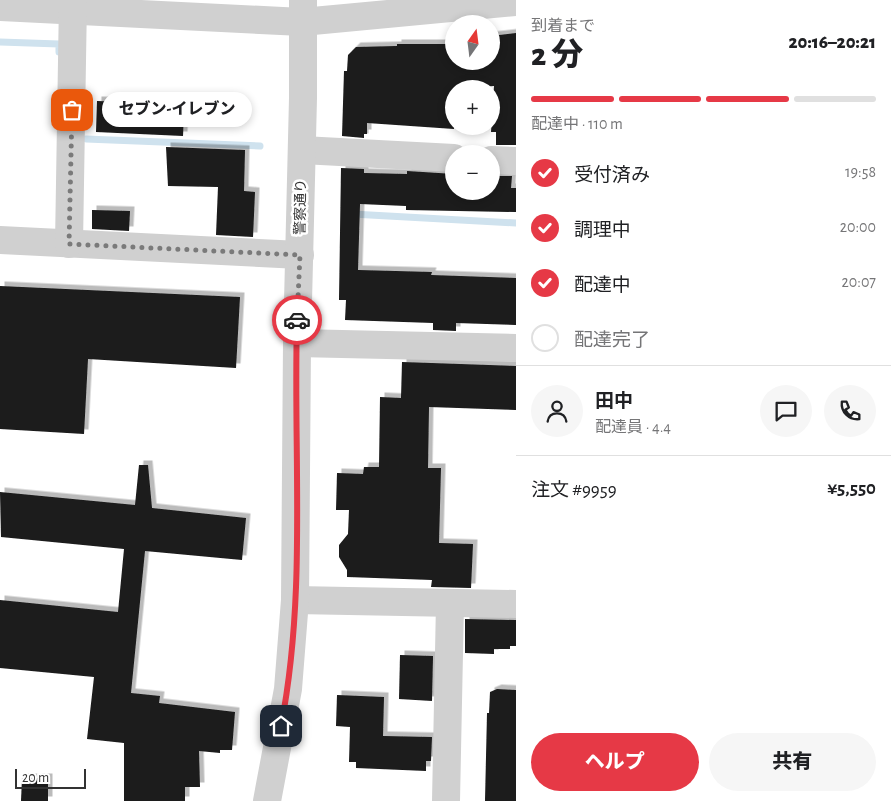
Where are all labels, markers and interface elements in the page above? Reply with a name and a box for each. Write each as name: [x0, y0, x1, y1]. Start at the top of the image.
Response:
north arrow: [445, 15, 500, 70]
map controls: [445, 15, 500, 200]
text: 到着まで: [531, 18, 595, 34]
text: 20:16–20:21: [788, 33, 876, 52]
text: 2 分: [531, 39, 583, 71]
button: +: [445, 80, 500, 135]
pin: [51, 89, 93, 131]
callout: セブン-イレブン: [102, 92, 252, 128]
icon: bag: [58, 96, 86, 124]
text: セブン-イレブン: [119, 101, 235, 117]
text: 配達中 · 110 m: [531, 116, 623, 132]
button: −: [445, 145, 500, 200]
icon: check: [531, 159, 559, 187]
text: 19:58: [845, 164, 876, 180]
text: 受付済み: [574, 166, 650, 185]
street label: 警察通り: [293, 179, 308, 235]
icon: check: [531, 214, 559, 242]
text: 20:00: [840, 219, 876, 235]
text: 調理中: [574, 221, 631, 240]
icon: check: [531, 269, 559, 297]
text: 20:07: [841, 274, 876, 290]
text: 配達中: [574, 276, 631, 295]
courier: [272, 295, 322, 345]
icon: car: [283, 306, 311, 334]
text: 配達完了: [574, 331, 650, 350]
button: person: [531, 385, 583, 437]
button: chat: [760, 385, 812, 437]
button: phone: [824, 385, 876, 437]
text: 田中: [595, 392, 633, 411]
text: 配達員 · 4.4: [595, 419, 671, 435]
text: ¥5,550: [827, 479, 876, 498]
text: 注文 #9959: [531, 481, 617, 500]
pin: [260, 705, 302, 747]
icon: home: [267, 712, 295, 740]
button: ヘルプ: [531, 733, 699, 791]
button: 共有: [709, 733, 876, 791]
scale bar: [15, 766, 86, 789]
text: 20 m: [22, 771, 49, 785]

